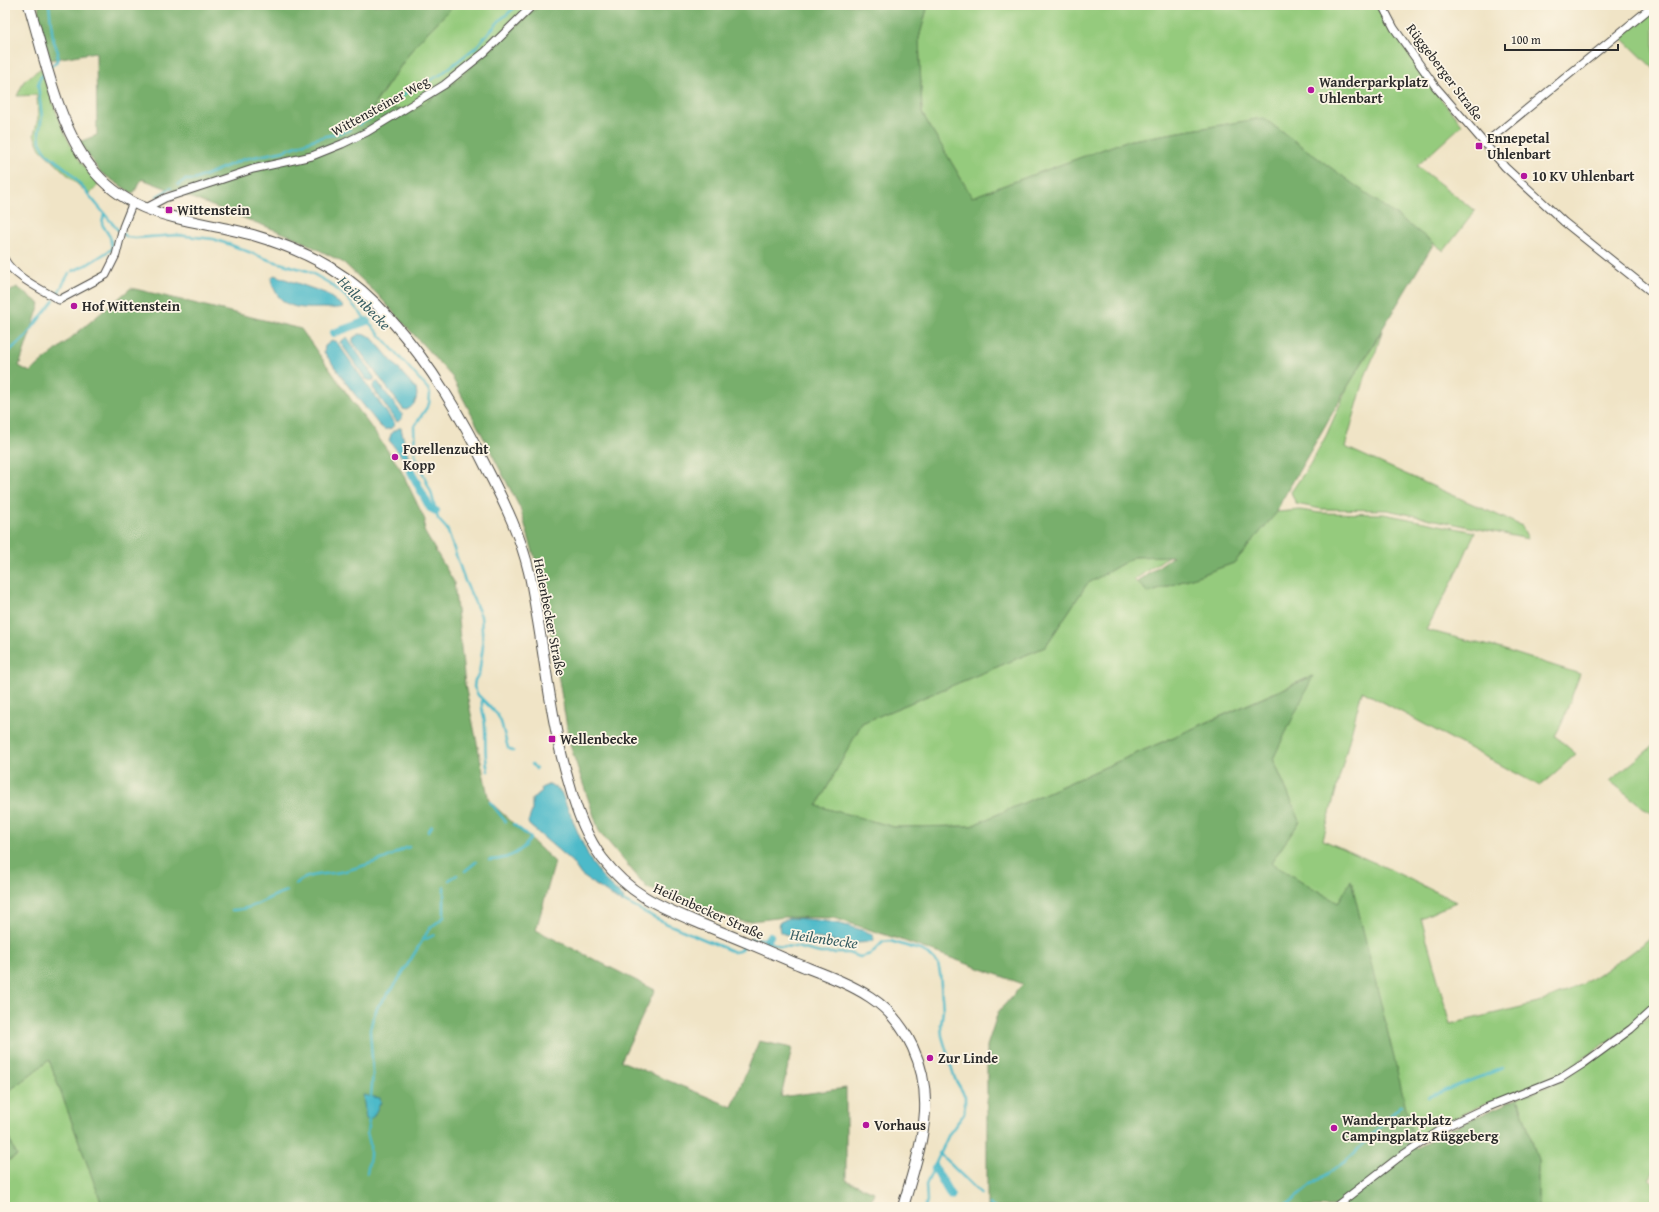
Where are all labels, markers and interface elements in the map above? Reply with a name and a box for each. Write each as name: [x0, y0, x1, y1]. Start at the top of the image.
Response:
street label: Rüggeberger Straße: [1402, 19, 1488, 125]
scale bar: [1505, 26, 1618, 52]
text: 100 m: [1511, 31, 1541, 48]
street label: Wittensteiner Weg: [327, 71, 433, 141]
place label: Wanderparkplatz Uhlenbart: [1319, 72, 1428, 108]
marker: Wanderparkplatz Uhlenbart: [1306, 85, 1316, 95]
place label: Ennepetal Uhlenbart: [1487, 128, 1551, 164]
marker: Ennepetal Uhlenbart: [1474, 141, 1484, 151]
place label: 10 KV Uhlenbart: [1532, 166, 1635, 186]
marker: 10 KV Uhlenbart: [1519, 171, 1529, 181]
place label: Wittenstein: [177, 200, 251, 220]
marker: Wittenstein: [164, 205, 174, 215]
water label: Heilenbecke: [332, 270, 396, 334]
place label: Hof Wittenstein: [82, 296, 181, 316]
marker: Hof Wittenstein: [69, 301, 79, 311]
place label: Forellenzucht Kopp: [403, 439, 489, 475]
marker: Forellenzucht Kopp: [390, 452, 400, 462]
street label: Heilenbecker Straße: [529, 557, 571, 678]
place label: Wellenbecke: [560, 729, 638, 749]
marker: Wellenbecke: [547, 734, 557, 744]
street label: Heilenbecker Straße: [651, 878, 768, 945]
water label: Heilenbecke: [788, 923, 859, 954]
place label: Zur Linde: [938, 1048, 998, 1068]
marker: Zur Linde: [925, 1053, 935, 1063]
place label: Wanderparkplatz Campingplatz Rüggeberg: [1342, 1110, 1499, 1146]
place label: Vorhaus: [874, 1115, 926, 1135]
marker: Vorhaus: [861, 1120, 871, 1130]
marker: Wanderparkplatz Campingplatz Rüggeberg: [1329, 1123, 1339, 1133]

